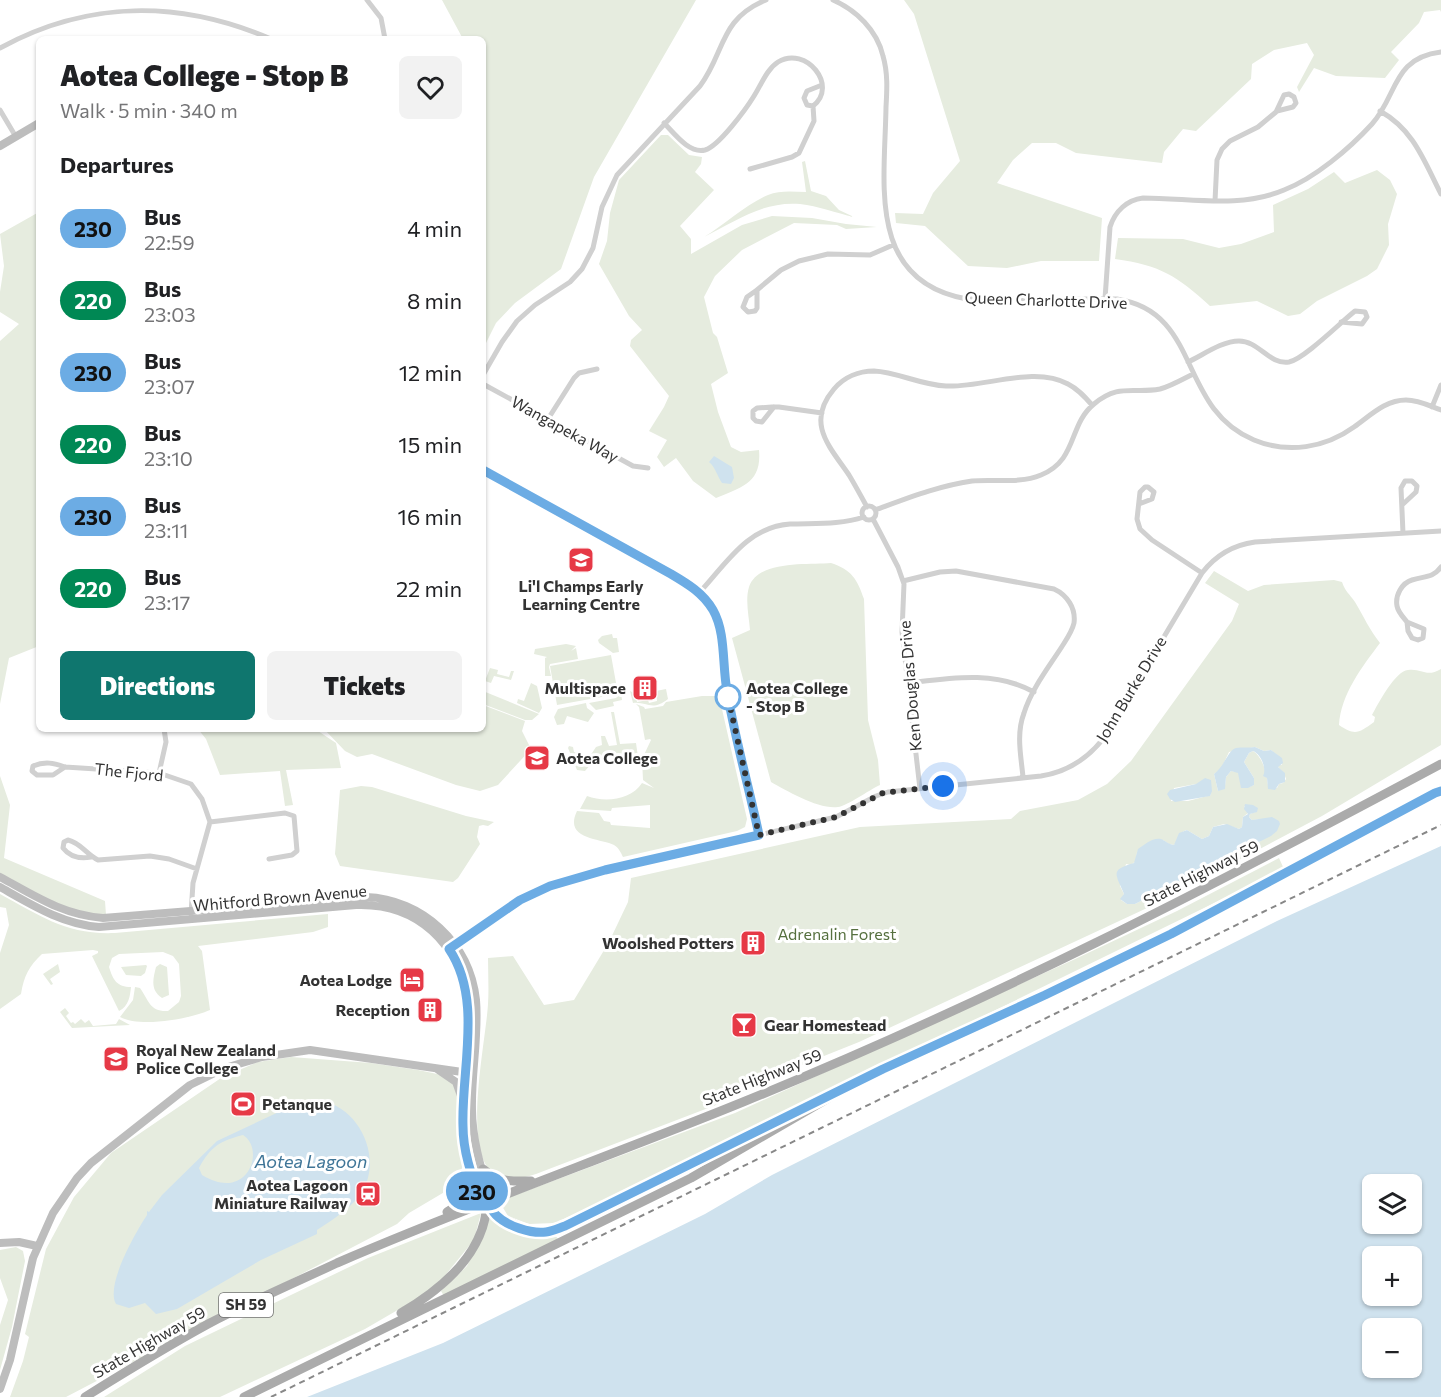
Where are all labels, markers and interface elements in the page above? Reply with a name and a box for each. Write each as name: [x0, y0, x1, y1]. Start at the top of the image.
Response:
button: heart: [399, 56, 462, 119]
text: Aotea College - Stop B: [60, 58, 349, 92]
text: Walk · 5 min · 340 m: [60, 98, 238, 122]
text: Departures: [60, 151, 174, 178]
text: Bus: [144, 203, 181, 230]
text: 4 min: [407, 215, 462, 242]
text: 230: [74, 216, 112, 241]
text: 22:59: [144, 230, 195, 254]
text: Bus: [144, 275, 181, 302]
text: 8 min: [407, 287, 462, 314]
street label: Queen Charlotte Drive: [964, 287, 1128, 312]
text: 220: [74, 288, 112, 313]
text: 23:03: [144, 302, 196, 326]
text: Bus: [144, 347, 181, 374]
text: 12 min: [399, 359, 462, 386]
text: 230: [74, 360, 112, 385]
text: 23:07: [144, 374, 195, 398]
street label: Wangapeka Way: [508, 391, 622, 466]
text: Bus: [144, 419, 181, 446]
text: 15 min: [398, 431, 462, 458]
text: 220: [74, 432, 112, 457]
text: 23:10: [144, 446, 193, 470]
text: Bus: [144, 491, 181, 518]
text: 16 min: [398, 503, 462, 530]
text: 230: [74, 504, 112, 529]
text: 23:11: [144, 518, 188, 542]
school or university icon: Li'l Champs Early Learning Centre: [566, 545, 596, 575]
text: Bus: [144, 563, 181, 590]
text: 22 min: [396, 575, 462, 602]
text: 220: [74, 576, 112, 601]
place label: Li'l Champs Early Learning Centre: [519, 576, 644, 613]
text: 23:17: [144, 590, 190, 614]
street label: Ken Douglas Drive: [894, 620, 925, 752]
street label: John Burke Drive: [1092, 633, 1170, 745]
button: Directions: [60, 651, 255, 720]
button: Tickets: [267, 651, 462, 720]
building icon: Multispace: [630, 673, 660, 703]
place label: Multispace: [544, 678, 626, 697]
place label: Aotea College - Stop B: [746, 678, 848, 715]
marker: Aotea College - Stop B: [715, 684, 741, 710]
school or university icon: Aotea College: [522, 743, 552, 773]
place label: Aotea College: [556, 748, 658, 767]
street label: The Fjord: [94, 758, 164, 785]
your location: [928, 771, 958, 801]
street label: State Highway 59: [1140, 835, 1262, 910]
street label: Whitford Brown Avenue: [192, 880, 368, 915]
park label: Adrenalin Forest: [777, 924, 897, 943]
building icon: Woolshed Potters: [738, 928, 768, 958]
place label: Woolshed Potters: [602, 933, 734, 952]
hotel icon: Aotea Lodge: [397, 965, 427, 995]
place label: Aotea Lodge: [300, 970, 392, 989]
building icon: Reception: [415, 995, 445, 1025]
place label: Reception: [335, 1000, 410, 1019]
bar icon: Gear Homestead: [729, 1010, 759, 1040]
place label: Gear Homestead: [764, 1015, 886, 1034]
place label: Royal New Zealand Police College: [136, 1040, 276, 1077]
school or university icon: Royal New Zealand Police College: [101, 1044, 131, 1074]
street label: State Highway 59: [699, 1044, 824, 1109]
sports icon: Petanque: [228, 1089, 258, 1119]
place label: Petanque: [262, 1094, 332, 1113]
water label: Aotea Lagoon: [254, 1150, 367, 1172]
line badge: 230: [442, 1172, 512, 1210]
map controls: [1362, 1174, 1422, 1378]
button: layers: [1362, 1174, 1422, 1234]
place label: Aotea Lagoon Miniature Railway: [214, 1175, 348, 1212]
station icon: Aotea Lagoon Miniature Railway: [353, 1179, 383, 1209]
text: 230: [458, 1179, 496, 1204]
button: +: [1362, 1246, 1422, 1306]
road number: SH 59: [219, 1293, 273, 1317]
street label: State Highway 59: [89, 1302, 208, 1382]
button: −: [1362, 1318, 1422, 1378]

